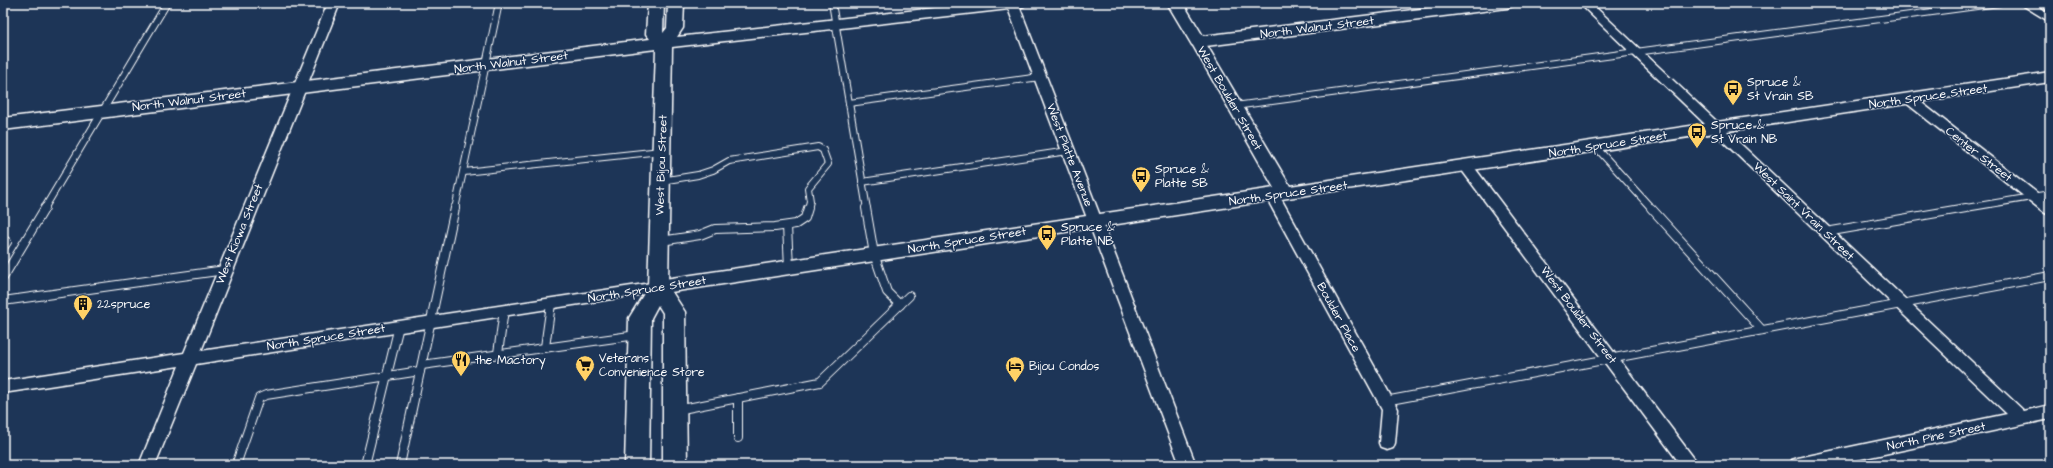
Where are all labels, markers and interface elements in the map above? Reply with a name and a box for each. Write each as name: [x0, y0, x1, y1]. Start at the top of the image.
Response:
street label: North Walnut Street: [1259, 12, 1375, 43]
street label: West Boulder Street: [1193, 43, 1266, 154]
street label: North Walnut Street: [453, 47, 569, 78]
place label: Spruce & St Vrain SB: [1747, 74, 1814, 105]
bus stop icon: Spruce & St Vrain SB: [1722, 78, 1744, 106]
street label: North Spruce Street: [1868, 80, 1989, 113]
street label: North Walnut Street: [131, 85, 247, 116]
street label: West Platte Avenue: [1042, 101, 1097, 210]
street label: West Bijou Street: [651, 114, 672, 216]
place label: Spruce & St Vrain NB: [1711, 117, 1778, 148]
bus stop icon: Spruce & St Vrain NB: [1686, 121, 1708, 149]
street label: Center Street: [1942, 123, 2016, 186]
street label: North Spruce Street: [1548, 127, 1669, 162]
street label: West Saint Vrain Street: [1749, 158, 1858, 264]
place label: Spruce & Platte SB: [1155, 161, 1209, 192]
bus stop icon: Spruce & Platte SB: [1130, 165, 1152, 193]
street label: North Spruce Street: [1228, 177, 1349, 210]
street label: West Kiowa Street: [212, 181, 267, 287]
place label: Spruce & Platte NB: [1061, 219, 1115, 250]
street label: North Spruce Street: [907, 223, 1028, 258]
bus stop icon: Spruce & Platte NB: [1036, 223, 1058, 251]
street label: West Boulder Street: [1536, 263, 1621, 368]
street label: North Spruce Street: [587, 272, 708, 307]
street label: Boulder Place: [1312, 279, 1365, 356]
building icon: 22spruce: [72, 293, 94, 321]
place label: 22spruce: [97, 296, 151, 313]
street label: North Spruce Street: [266, 320, 387, 355]
restaurant icon: the Mactory: [450, 349, 472, 377]
place label: Veterans Convenience Store: [599, 350, 705, 381]
place label: the Mactory: [475, 352, 546, 370]
supermarket icon: Veterans Convenience Store: [574, 354, 596, 382]
hotel icon: Bijou Condos: [1004, 355, 1026, 383]
place label: Bijou Condos: [1029, 358, 1099, 375]
street label: North Pine Street: [1885, 418, 1987, 455]

